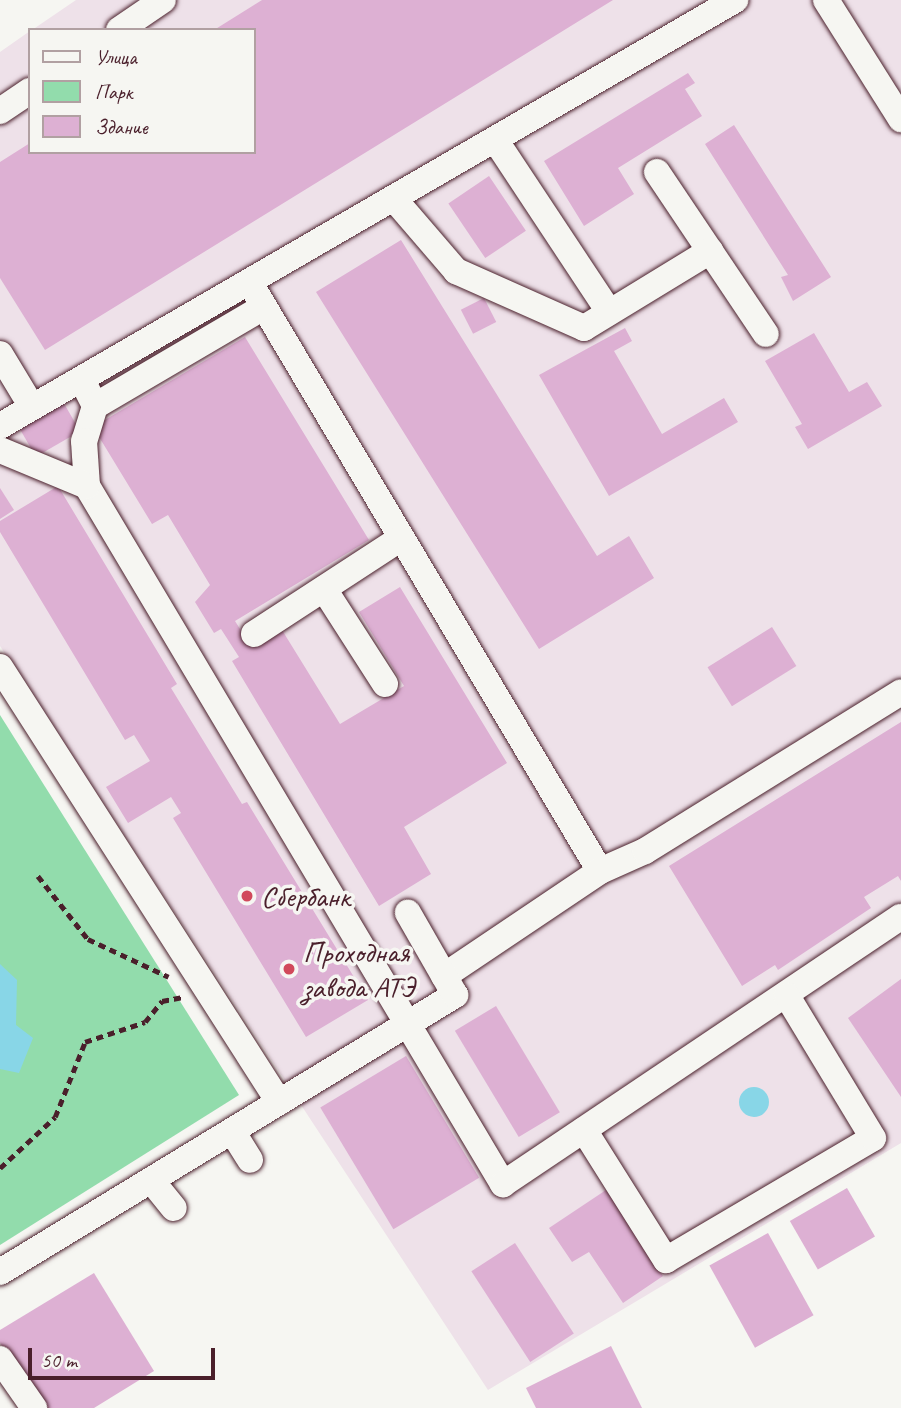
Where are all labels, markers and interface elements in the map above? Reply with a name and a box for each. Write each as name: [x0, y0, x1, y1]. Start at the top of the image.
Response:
legend: [28, 28, 256, 154]
text: Улица: [95, 44, 137, 70]
text: Парк: [95, 79, 132, 105]
text: Здание: [95, 114, 148, 140]
place label: Сбербанк: [261, 878, 350, 914]
marker: Сбербанк: [239, 888, 255, 904]
place label: Проходная завода АТЭ: [303, 934, 414, 1004]
marker: Проходная завода АТЭ: [281, 961, 297, 977]
scale bar: [32, 1334, 219, 1378]
text: 50 m: [41, 1347, 77, 1373]

